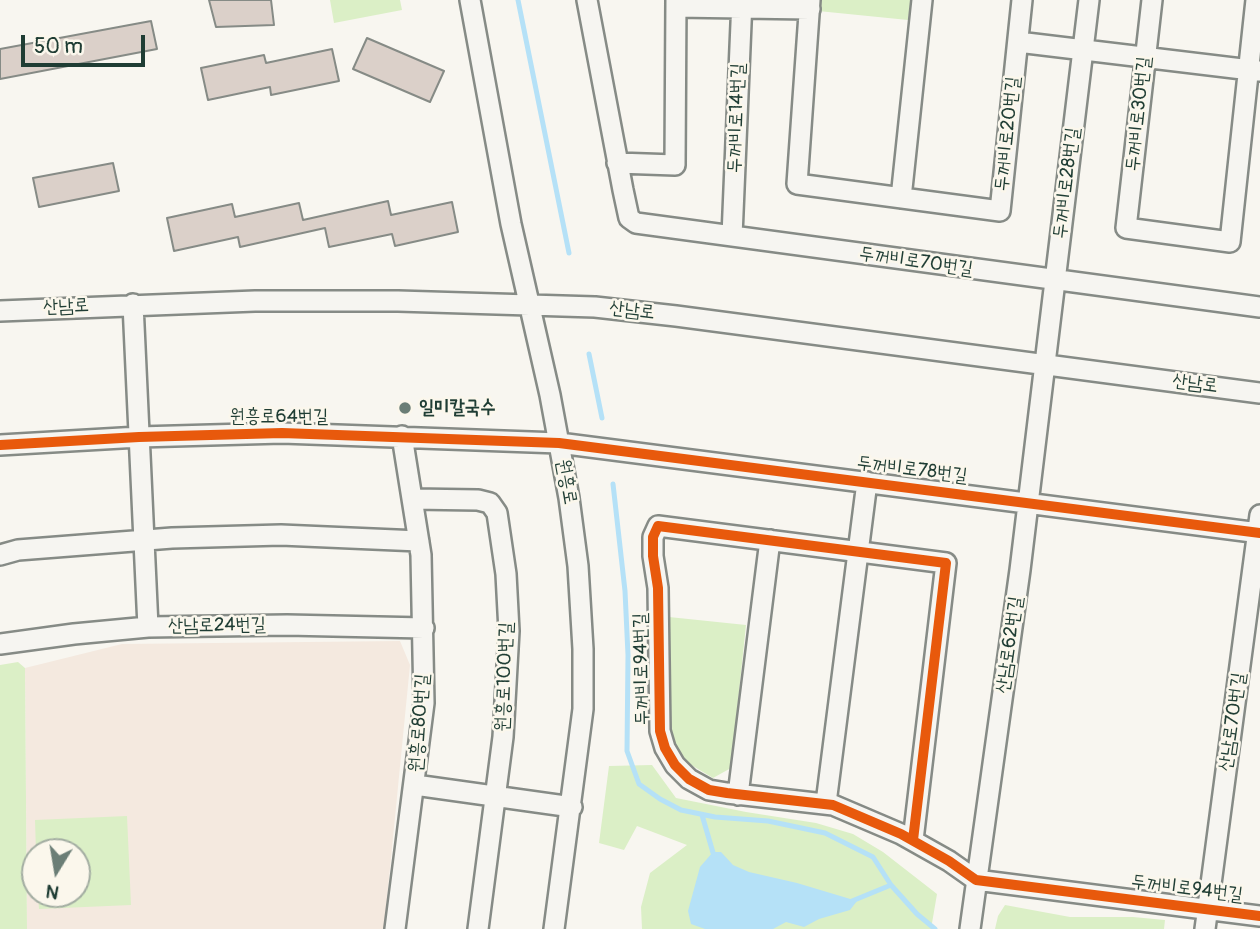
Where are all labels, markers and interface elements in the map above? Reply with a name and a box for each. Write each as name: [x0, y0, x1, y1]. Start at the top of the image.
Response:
scale bar: [24, 21, 149, 65]
text: 50 m: [34, 33, 83, 60]
street label: 두꺼비로30번길: [1122, 55, 1156, 173]
street label: 두꺼비로14번길: [724, 63, 750, 173]
street label: 두꺼비로20번길: [991, 75, 1025, 193]
street label: 두꺼비로28번길: [1049, 126, 1085, 240]
street label: 두꺼비로70번길: [858, 243, 974, 281]
street label: 산남로: [43, 294, 89, 320]
street label: 산남로: [608, 297, 656, 325]
street label: 산남로: [1171, 370, 1219, 398]
place label: 일미칼국수: [419, 397, 495, 419]
marker: 일미칼국수: [397, 400, 413, 416]
street label: 원흥로64번길: [230, 406, 328, 428]
street label: 두꺼비로78번길: [855, 452, 969, 488]
street label: 원흥로: [551, 457, 581, 507]
street label: 산남로62번길: [992, 595, 1028, 695]
street label: 두꺼비로94번길: [630, 613, 654, 725]
street label: 산남로24번길: [168, 614, 266, 638]
street label: 원흥로100번길: [492, 622, 518, 732]
street label: 산남로70번길: [1215, 671, 1251, 773]
street label: 원흥로80번길: [405, 673, 435, 773]
north arrow: [21, 838, 91, 908]
street label: 두꺼비로94번길: [1130, 871, 1244, 907]
text: N: [44, 879, 61, 905]

